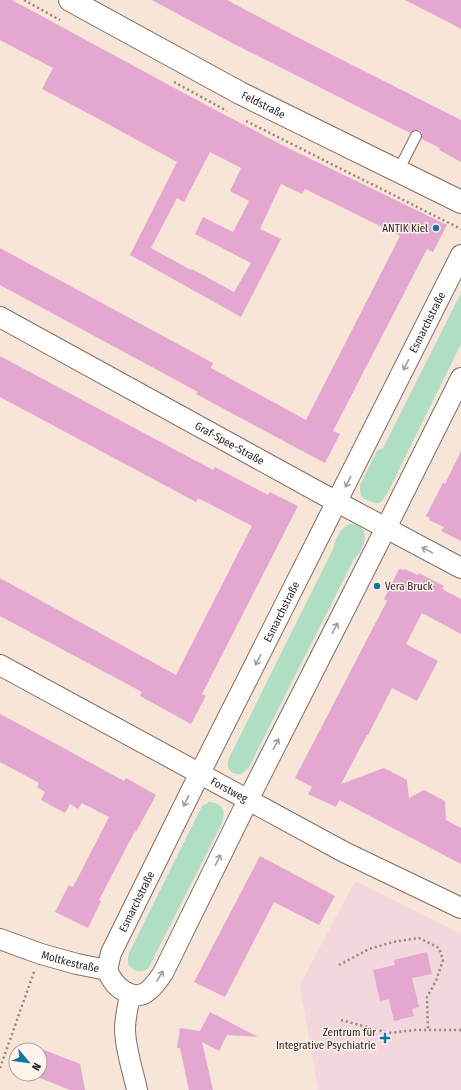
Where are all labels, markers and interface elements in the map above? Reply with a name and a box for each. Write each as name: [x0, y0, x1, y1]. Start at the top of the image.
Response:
street label: Feldstraße: [239, 88, 288, 121]
place label: ANTIK Kiel: [382, 222, 428, 235]
marker: ANTIK Kiel: [431, 223, 441, 233]
street label: Esmarchstraße: [406, 290, 448, 355]
one-way arrow: [402, 359, 409, 371]
street label: Graf-Spee-Straße: [193, 419, 267, 467]
one-way arrow: [344, 475, 351, 487]
one-way arrow: [421, 545, 433, 553]
street label: Esmarchstraße: [261, 579, 302, 644]
place label: Vera Bruck: [385, 580, 434, 593]
marker: Vera Bruck: [372, 581, 382, 591]
one-way arrow: [332, 622, 340, 634]
one-way arrow: [253, 654, 261, 666]
one-way arrow: [273, 738, 281, 750]
street label: Forstweg: [209, 774, 251, 805]
one-way arrow: [182, 795, 190, 807]
one-way arrow: [215, 854, 222, 866]
street label: Esmarchstraße: [116, 869, 157, 934]
street label: Moltkestraße: [40, 948, 100, 975]
one-way arrow: [156, 971, 164, 982]
place label: Zentrum für Integrative Psychiatrie: [276, 1026, 376, 1052]
marker: Zentrum für Integrative Psychiatrie: [379, 1032, 391, 1044]
north arrow: [8, 1042, 48, 1082]
text: N: [29, 1061, 44, 1073]

